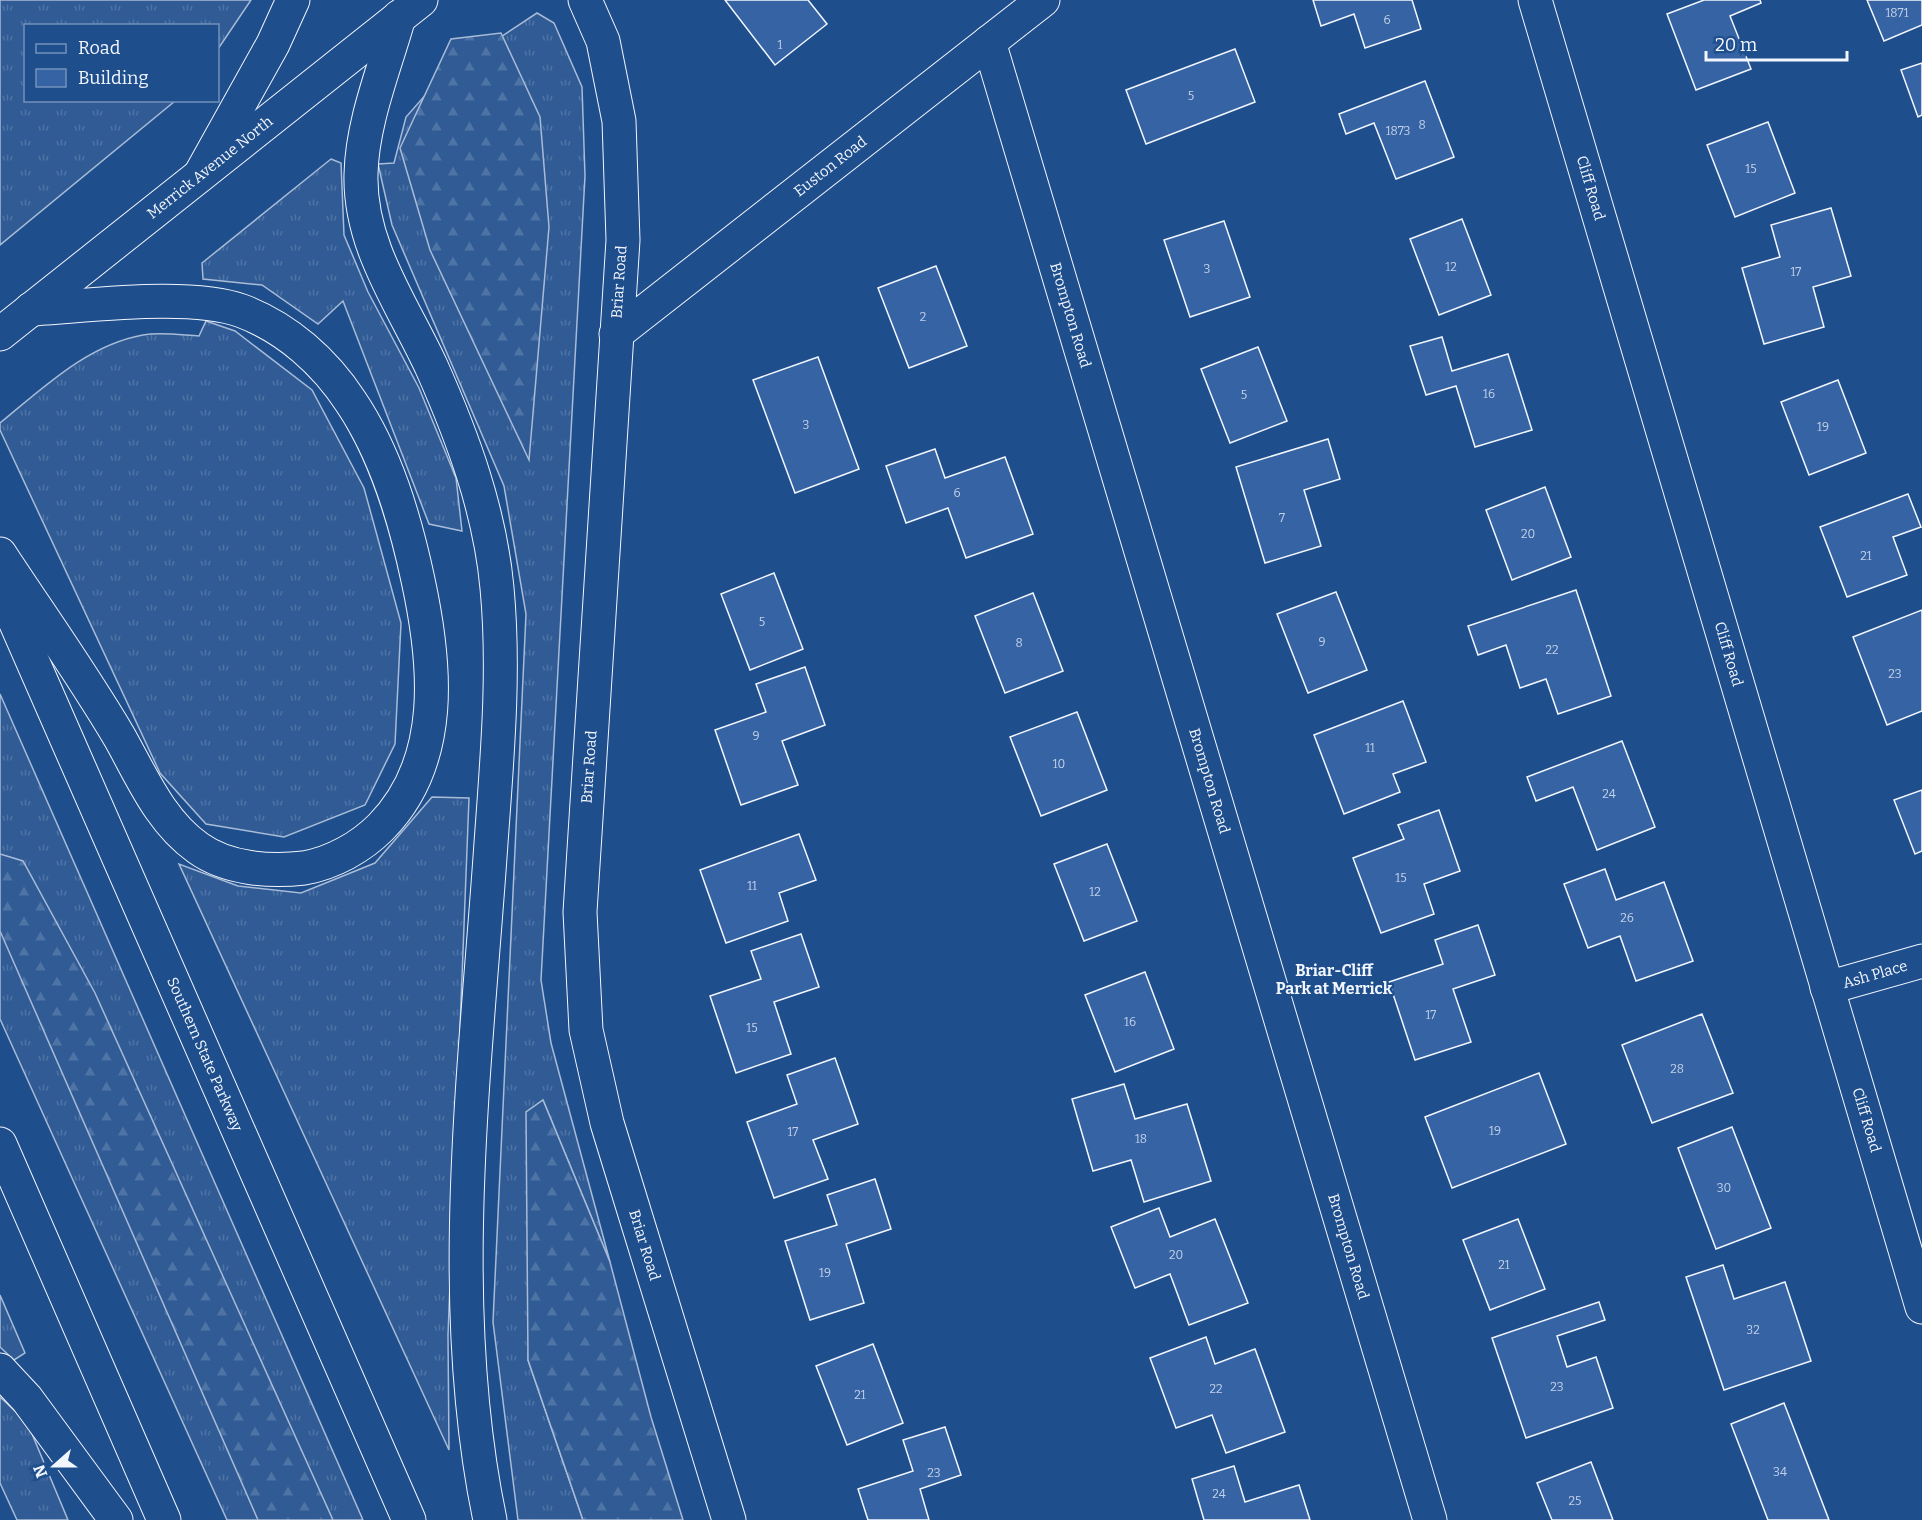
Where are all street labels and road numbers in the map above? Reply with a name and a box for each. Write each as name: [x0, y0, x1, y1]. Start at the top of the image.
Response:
street label: Merrick Avenue North: [144, 112, 277, 223]
street label: Euston Road: [790, 132, 870, 200]
street label: Cliff Road: [1573, 153, 1609, 223]
street label: Briar Road: [607, 245, 631, 319]
street label: Brompton Road: [1046, 260, 1095, 370]
street label: Cliff Road: [1711, 619, 1747, 689]
street label: Brompton Road: [1185, 726, 1234, 836]
street label: Briar Road: [577, 730, 601, 804]
street label: Ash Place: [1841, 957, 1910, 992]
street label: Southern State Parkway: [163, 974, 246, 1134]
street label: Cliff Road: [1849, 1085, 1885, 1155]
street label: Brompton Road: [1324, 1192, 1373, 1302]
street label: Briar Road: [625, 1207, 664, 1283]

